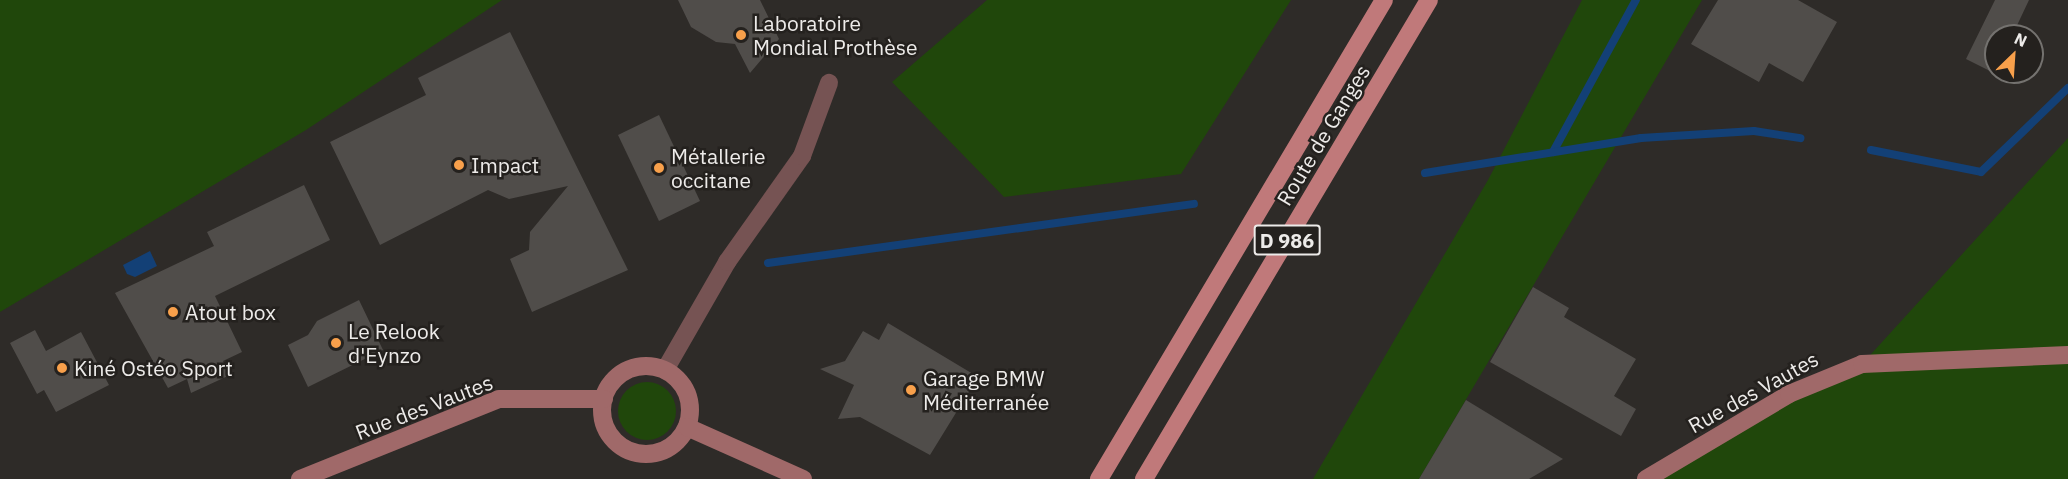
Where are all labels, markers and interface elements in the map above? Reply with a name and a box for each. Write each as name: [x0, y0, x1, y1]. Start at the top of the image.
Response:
place label: Laboratoire Mondial Prothèse: [753, 10, 918, 60]
north arrow: [1984, 24, 2044, 84]
marker: Laboratoire Mondial Prothèse: [734, 28, 748, 42]
text: N: [2011, 28, 2030, 51]
street label: Route de Ganges: [1271, 60, 1375, 210]
place label: Métallerie occitane: [671, 143, 765, 193]
place label: Impact: [471, 152, 539, 178]
marker: Impact: [452, 158, 466, 172]
marker: Métallerie occitane: [652, 161, 666, 175]
road number: D 986: [1252, 223, 1322, 257]
place label: Atout box: [185, 299, 276, 325]
marker: Atout box: [166, 305, 180, 319]
place label: Le Relook d'Eynzo: [348, 318, 440, 368]
marker: Le Relook d'Eynzo: [329, 336, 343, 350]
street label: Rue des Vautes: [1683, 346, 1823, 438]
place label: Kiné Ostéo Sport: [74, 355, 233, 381]
marker: Kiné Ostéo Sport: [55, 361, 69, 375]
place label: Garage BMW Méditerranée: [923, 365, 1049, 415]
street label: Rue des Vautes: [352, 369, 496, 445]
marker: Garage BMW Méditerranée: [904, 383, 918, 397]

